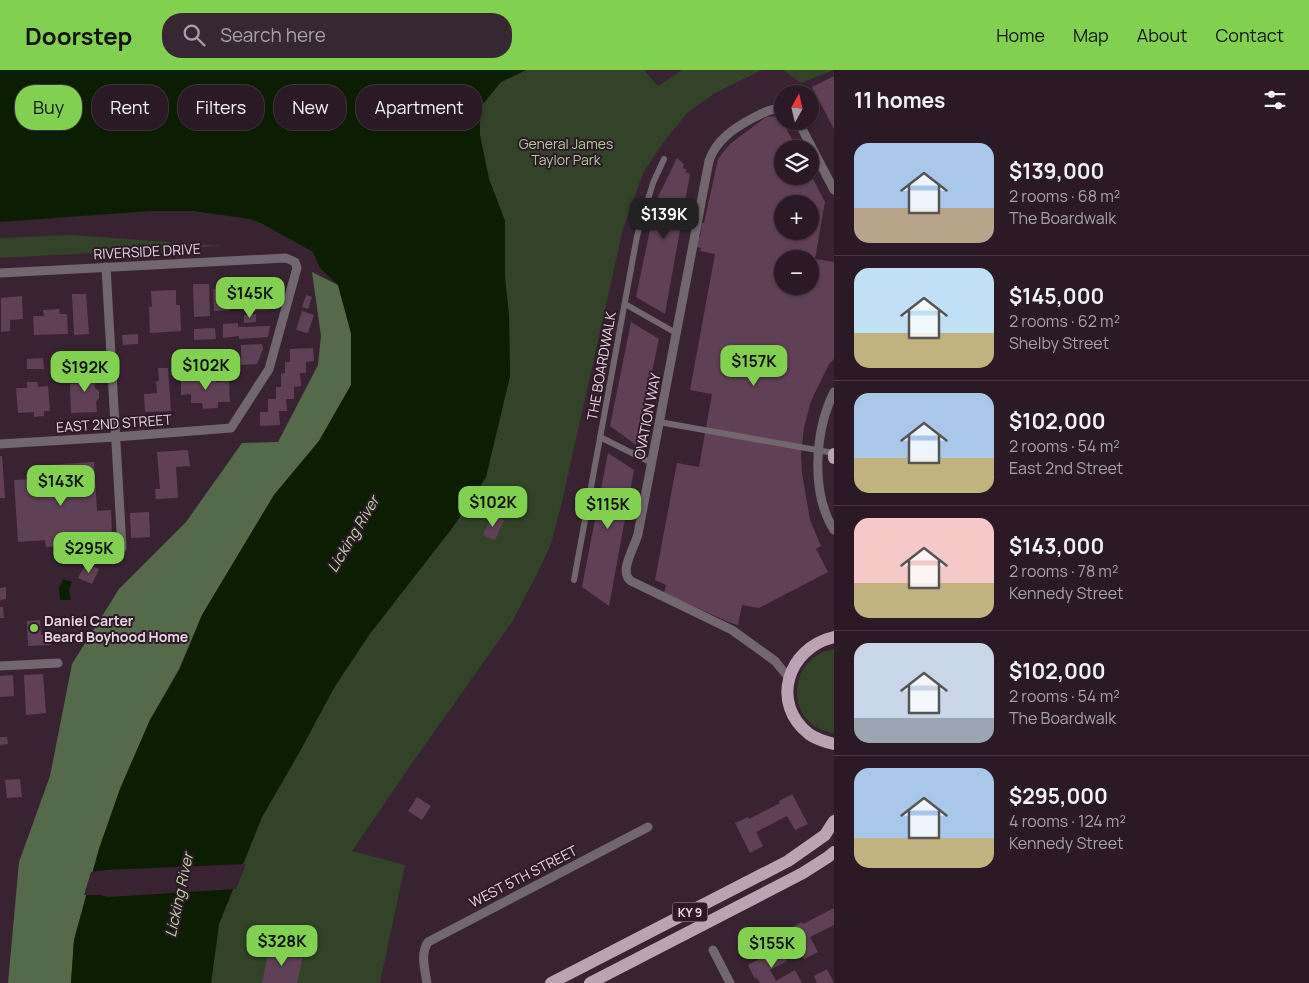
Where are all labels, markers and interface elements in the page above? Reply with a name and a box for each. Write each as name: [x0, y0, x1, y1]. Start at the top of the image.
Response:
search box: [162, 13, 512, 58]
text: Doorstep: [25, 19, 132, 52]
icon: search: [180, 21, 208, 49]
text: Search here: [220, 22, 326, 48]
text: Home: [996, 23, 1045, 47]
text: Map: [1073, 23, 1109, 47]
text: About: [1137, 23, 1187, 47]
text: Contact: [1215, 23, 1284, 47]
chip: Buy: [15, 85, 82, 130]
chip: Rent: [92, 85, 168, 130]
chip: Filters: [178, 85, 264, 130]
chip: New: [274, 85, 346, 130]
chip: Apartment: [356, 85, 482, 130]
north arrow: [774, 85, 819, 130]
map controls: [774, 85, 819, 295]
text: 11 homes: [854, 86, 945, 114]
icon: filters: [1261, 86, 1289, 114]
park label: General James Taylor Park: [519, 134, 613, 169]
button: layers: [774, 140, 819, 185]
text: $139,000: [1009, 157, 1104, 185]
icon: home: [894, 163, 954, 223]
text: 2 rooms · 68 m²: [1009, 185, 1120, 207]
button: +: [774, 195, 819, 240]
pin: $139K: [629, 198, 699, 240]
text: $139K: [641, 203, 687, 225]
text: The Boardwalk: [1009, 207, 1116, 229]
street label: RIVERSIDE DRIVE: [93, 239, 201, 263]
button: −: [774, 250, 819, 295]
pin: $145K: [215, 276, 285, 319]
text: $145K: [227, 282, 273, 304]
text: $145,000: [1009, 282, 1104, 310]
icon: home: [894, 288, 954, 348]
street label: THE BOARDWALK: [582, 309, 620, 422]
text: 2 rooms · 62 m²: [1009, 310, 1120, 332]
text: Shelby Street: [1009, 332, 1109, 354]
pin: $157K: [719, 344, 789, 387]
pin: $102K: [171, 348, 241, 391]
pin: $192K: [50, 350, 120, 393]
text: $157K: [731, 350, 777, 372]
text: $102K: [182, 354, 230, 376]
text: $192K: [62, 356, 108, 378]
street label: OVATION WAY: [629, 371, 665, 461]
text: $102,000: [1009, 407, 1106, 435]
street label: EAST 2ND STREET: [56, 409, 173, 437]
icon: home: [894, 413, 954, 473]
text: 2 rooms · 54 m²: [1009, 435, 1120, 457]
text: East 2nd Street: [1009, 457, 1123, 479]
pin: $143K: [26, 464, 96, 507]
text: $143K: [38, 470, 84, 492]
pin: $102K: [458, 486, 528, 528]
pin: $115K: [573, 488, 643, 530]
water label: Licking River: [322, 490, 385, 576]
text: $102K: [469, 491, 517, 513]
text: $115K: [586, 493, 630, 515]
pin: $295K: [54, 532, 124, 574]
text: $143,000: [1009, 532, 1104, 560]
text: $295K: [64, 537, 114, 559]
icon: home: [894, 538, 954, 598]
text: 2 rooms · 78 m²: [1009, 560, 1118, 582]
text: Kennedy Street: [1009, 582, 1123, 604]
place label: Daniel Carter Beard Boyhood Home: [44, 611, 188, 646]
marker: Daniel Carter Beard Boyhood Home: [28, 622, 40, 634]
text: $102,000: [1009, 657, 1106, 685]
icon: home: [894, 663, 954, 723]
text: 2 rooms · 54 m²: [1009, 685, 1120, 707]
text: The Boardwalk: [1009, 707, 1116, 729]
text: $295,000: [1009, 782, 1108, 810]
icon: home: [894, 788, 954, 848]
text: 4 rooms · 124 m²: [1009, 810, 1126, 832]
text: Kennedy Street: [1009, 832, 1123, 854]
street label: WEST 5TH STREET: [466, 840, 581, 911]
water label: Licking River: [160, 848, 199, 939]
road number: KY 9: [672, 902, 708, 922]
pin: $328K: [247, 924, 317, 967]
pin: $155K: [737, 926, 807, 969]
text: $328K: [257, 930, 307, 952]
text: $155K: [749, 932, 795, 954]

